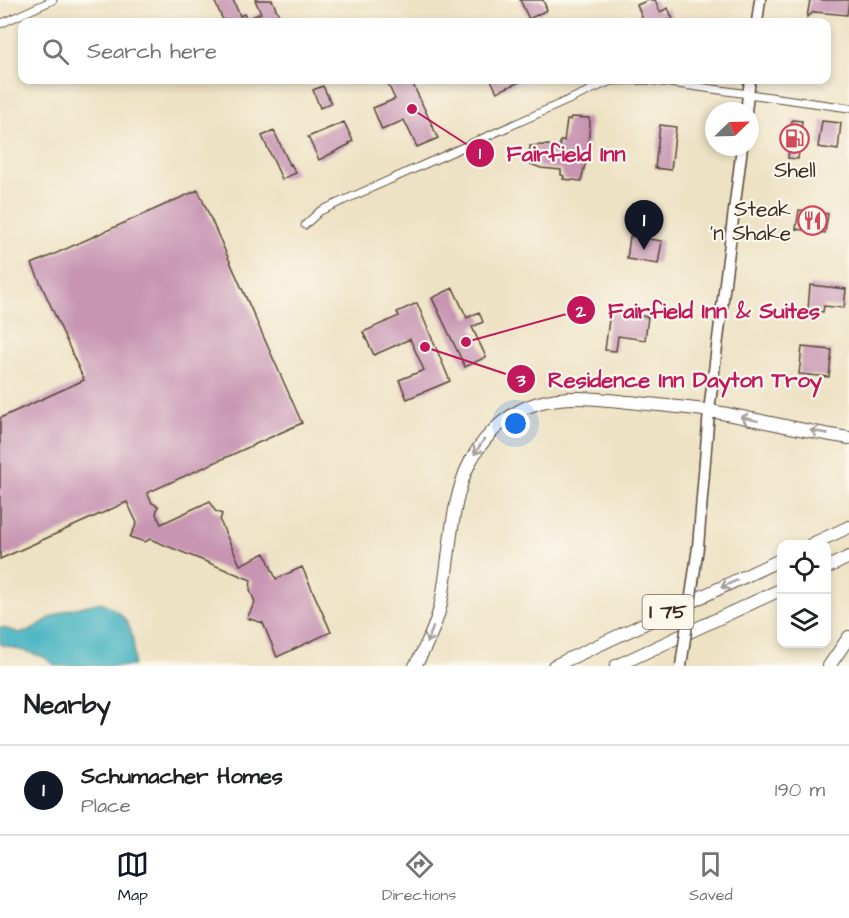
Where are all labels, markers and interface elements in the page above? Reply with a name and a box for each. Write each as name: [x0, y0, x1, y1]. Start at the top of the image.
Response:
search box: [18, 18, 831, 84]
icon: search: [39, 35, 72, 68]
text: Search here: [87, 36, 217, 67]
north arrow: [705, 102, 759, 156]
fuel station icon: Shell: [779, 123, 811, 155]
callout: Fairfield Inn: [465, 133, 638, 173]
text: Fairfield Inn: [506, 139, 626, 170]
text: 1: [479, 141, 482, 166]
place label: Shell: [774, 156, 816, 185]
place label: Steak 'n Shake: [710, 195, 791, 248]
pin: 1: [624, 200, 664, 250]
restaurant icon: Steak 'n Shake: [796, 205, 828, 237]
callout: Fairfield Inn & Suites: [566, 290, 832, 330]
text: Fairfield Inn & Suites: [608, 296, 820, 327]
text: 2: [575, 299, 587, 324]
callout: Residence Inn Dayton Troy: [506, 359, 834, 399]
text: Residence Inn Dayton Troy: [548, 365, 823, 398]
text: 3: [515, 368, 526, 393]
your location: [501, 409, 530, 438]
one-way arrow: [739, 413, 759, 424]
one-way arrow: [809, 426, 829, 437]
one-way arrow: [473, 439, 485, 455]
map controls: [777, 540, 831, 648]
button: locate: [777, 540, 831, 594]
one-way arrow: [720, 578, 738, 590]
button: layers: [777, 594, 831, 648]
road number: I 75: [642, 595, 694, 629]
one-way arrow: [424, 625, 435, 643]
text: Nearby: [24, 687, 111, 723]
text: Schumacher Homes: [81, 761, 283, 792]
text: 1: [42, 776, 45, 804]
text: 190 m: [775, 776, 825, 804]
text: Place: [81, 792, 131, 820]
tab: Map: [116, 848, 149, 906]
tab: Directions: [382, 848, 456, 906]
tab: Saved: [689, 848, 733, 906]

